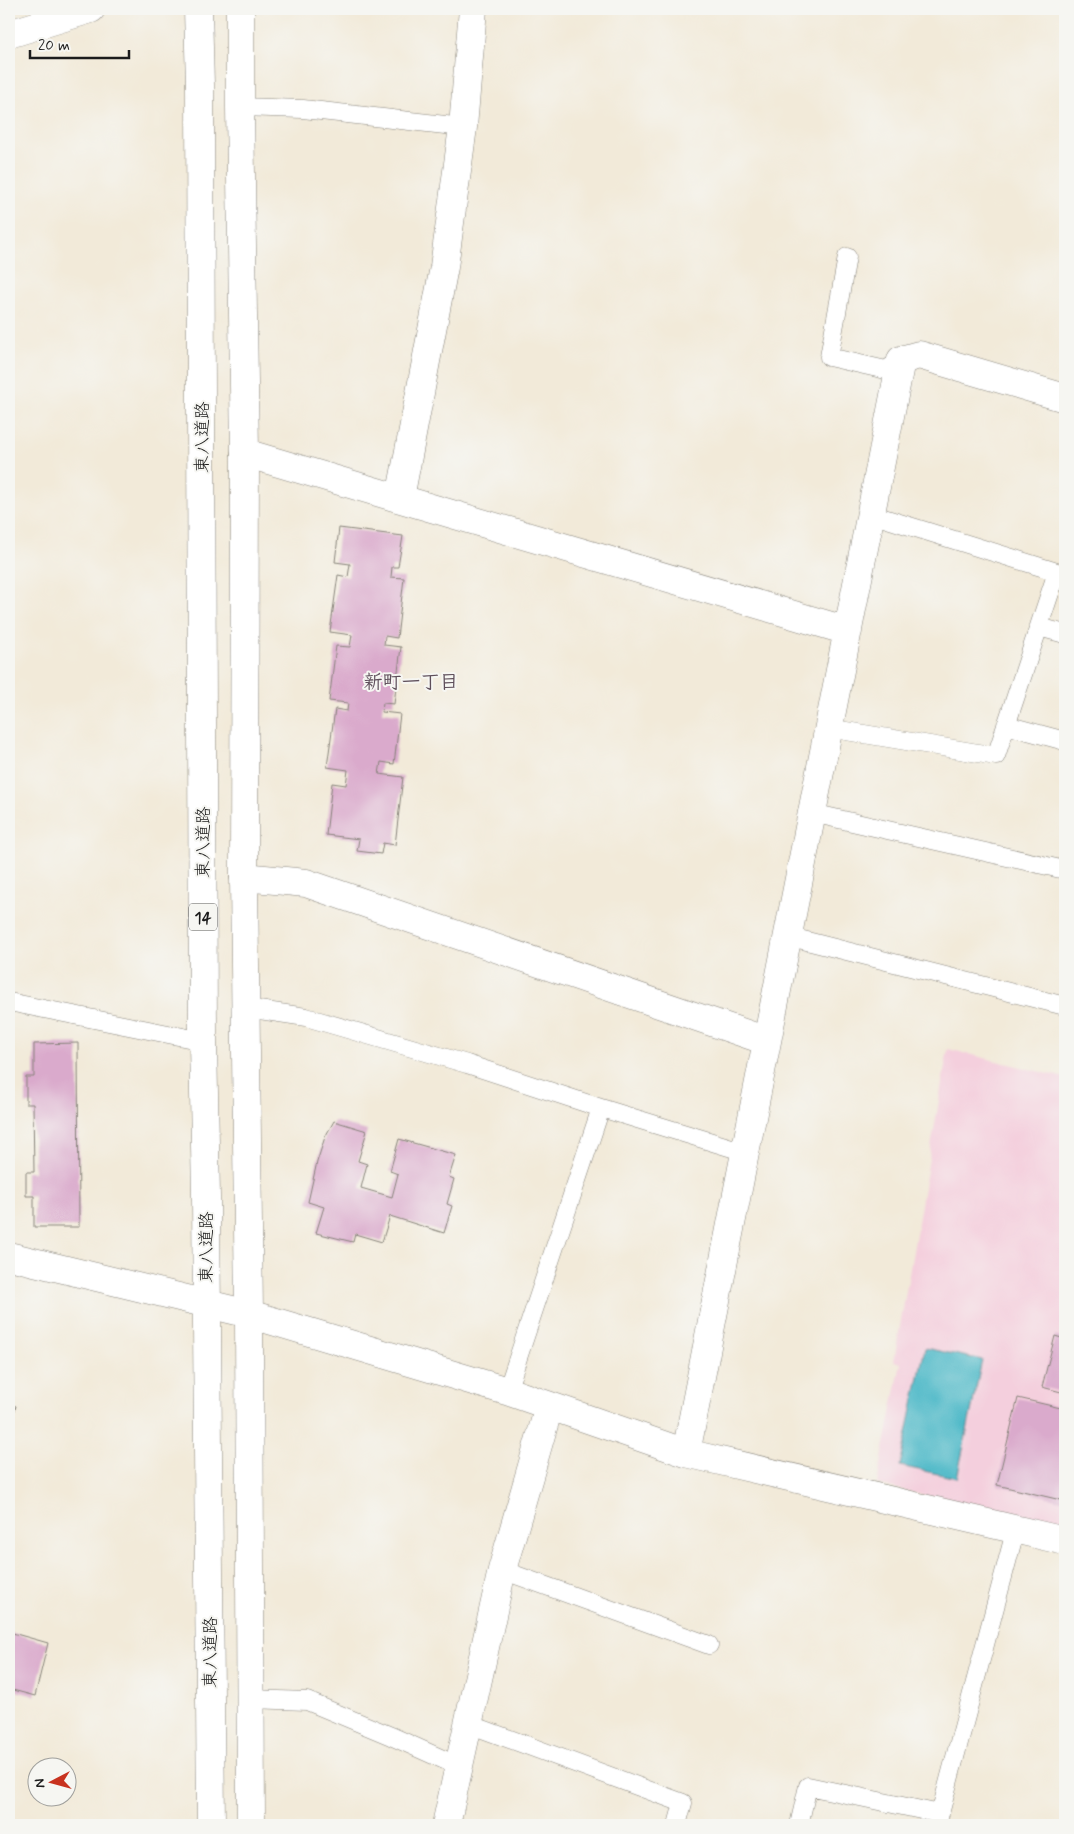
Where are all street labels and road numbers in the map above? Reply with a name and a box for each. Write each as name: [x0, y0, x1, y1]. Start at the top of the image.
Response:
street label: 東八道路: [191, 401, 215, 473]
street label: 東八道路: [192, 806, 216, 878]
road number: 14: [189, 904, 217, 930]
street label: 東八道路: [195, 1211, 219, 1283]
street label: 東八道路: [199, 1616, 223, 1688]

